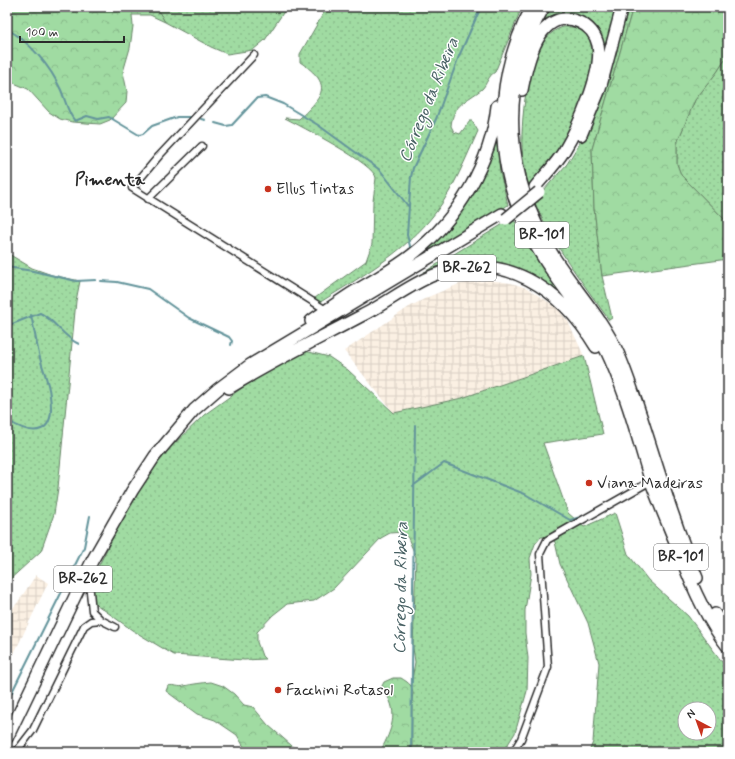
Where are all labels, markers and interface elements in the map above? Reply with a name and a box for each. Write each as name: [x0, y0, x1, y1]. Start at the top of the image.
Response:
scale bar: [20, 18, 124, 44]
text: 100 m: [26, 25, 58, 41]
water label: Córrego da Ribeira: [394, 34, 466, 166]
district label: Pimenta: [75, 169, 146, 191]
place label: Ellus Tintas: [276, 179, 354, 200]
marker: Ellus Tintas: [263, 184, 273, 194]
road number: BR-101: [515, 222, 569, 248]
road number: BR-262: [438, 255, 496, 281]
place label: Viana Madeiras: [597, 473, 703, 494]
marker: Viana Madeiras: [584, 478, 594, 488]
water label: Córrego da Ribeira: [389, 521, 415, 654]
road number: BR-101: [654, 544, 708, 570]
road number: BR-262: [54, 566, 112, 592]
place label: Facchini Rotasol: [286, 680, 393, 701]
marker: Facchini Rotasol: [273, 685, 283, 695]
north arrow: [677, 701, 717, 741]
text: N: [684, 707, 698, 722]

